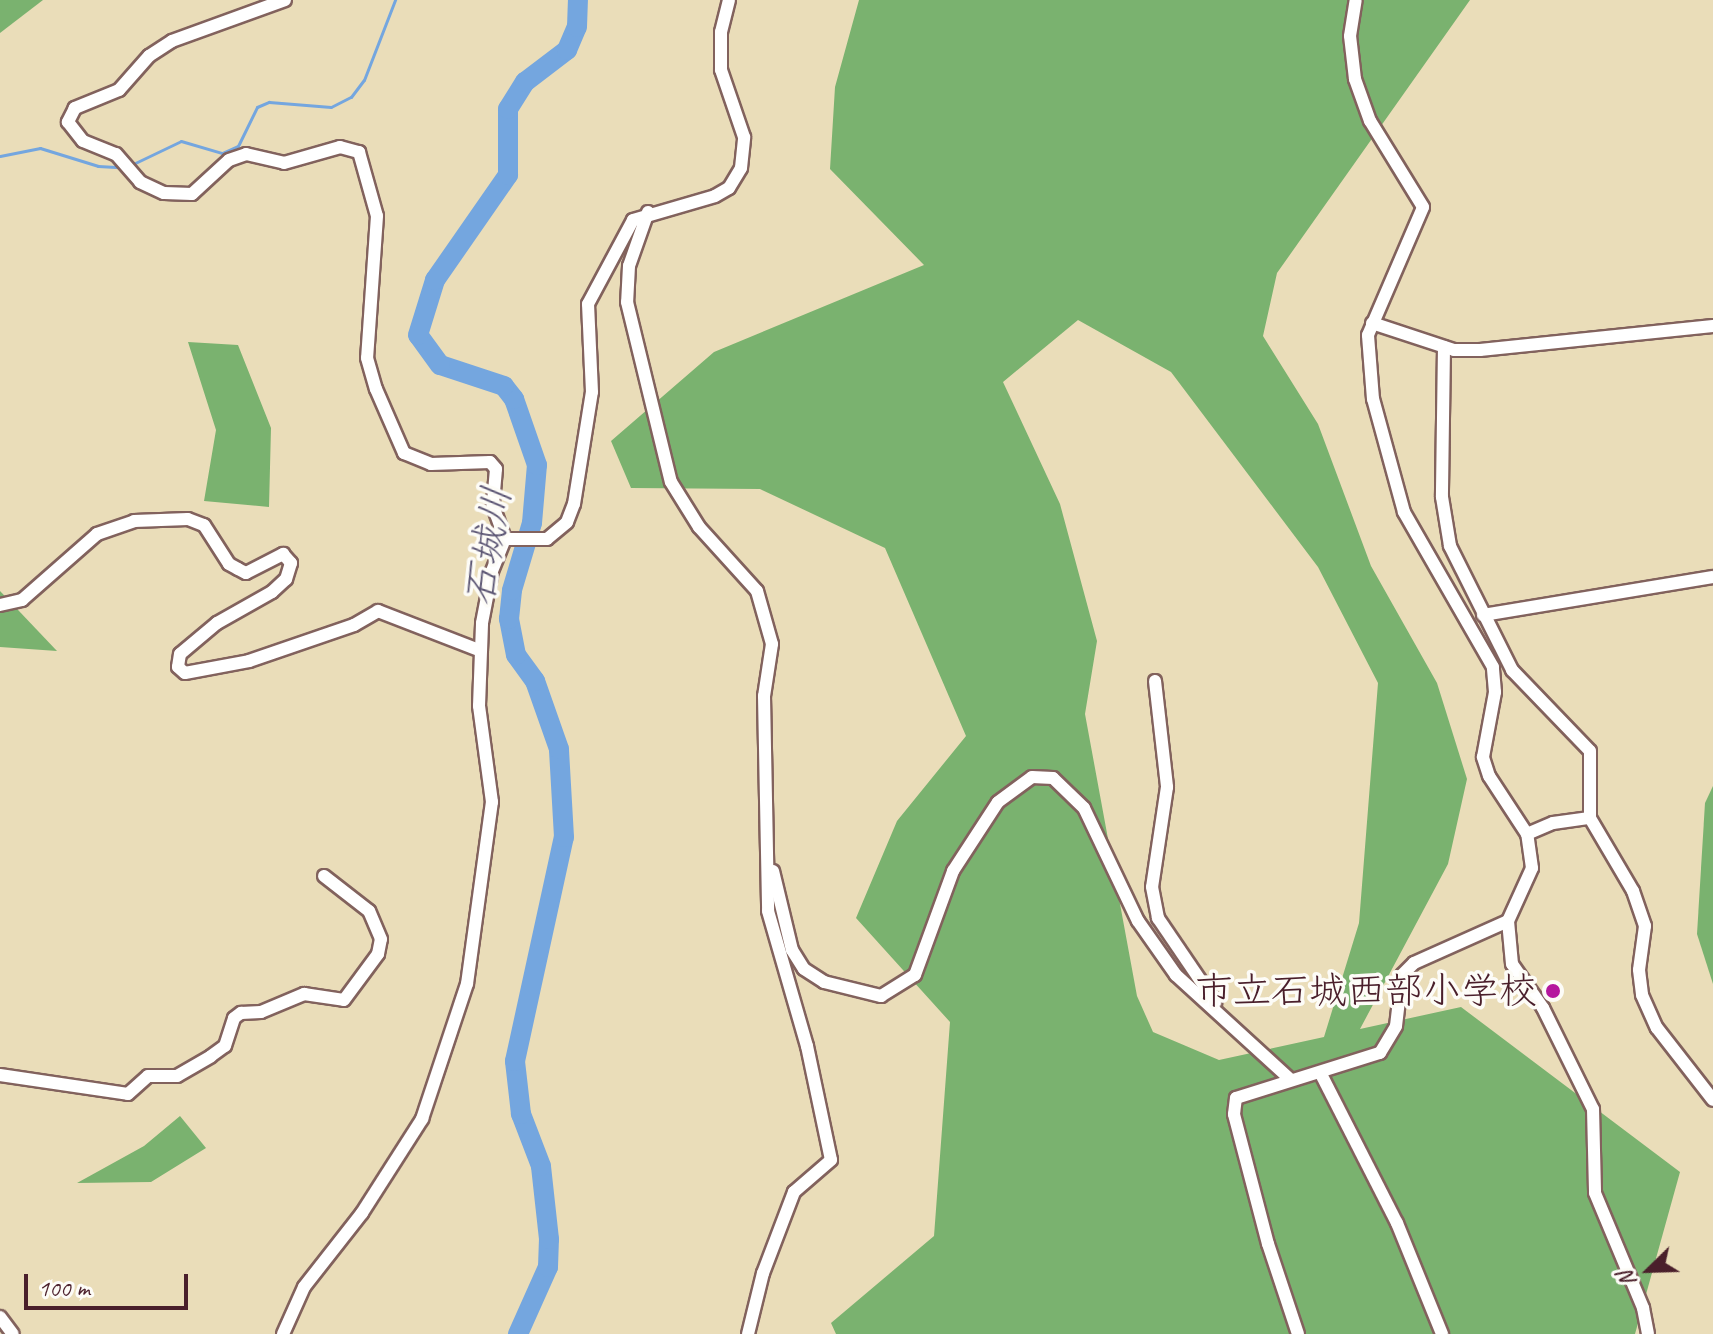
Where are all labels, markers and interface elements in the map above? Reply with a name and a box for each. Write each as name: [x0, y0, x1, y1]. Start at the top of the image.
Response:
water label: 石城川: [455, 483, 521, 609]
place label: 市立石城西部小学校: [1195, 968, 1537, 1014]
marker: 市立石城西部小学校: [1544, 982, 1562, 1000]
north arrow: [1609, 1230, 1689, 1310]
scale bar: [28, 1258, 192, 1308]
text: N: [1611, 1268, 1642, 1291]
text: 100 m: [38, 1273, 90, 1303]

